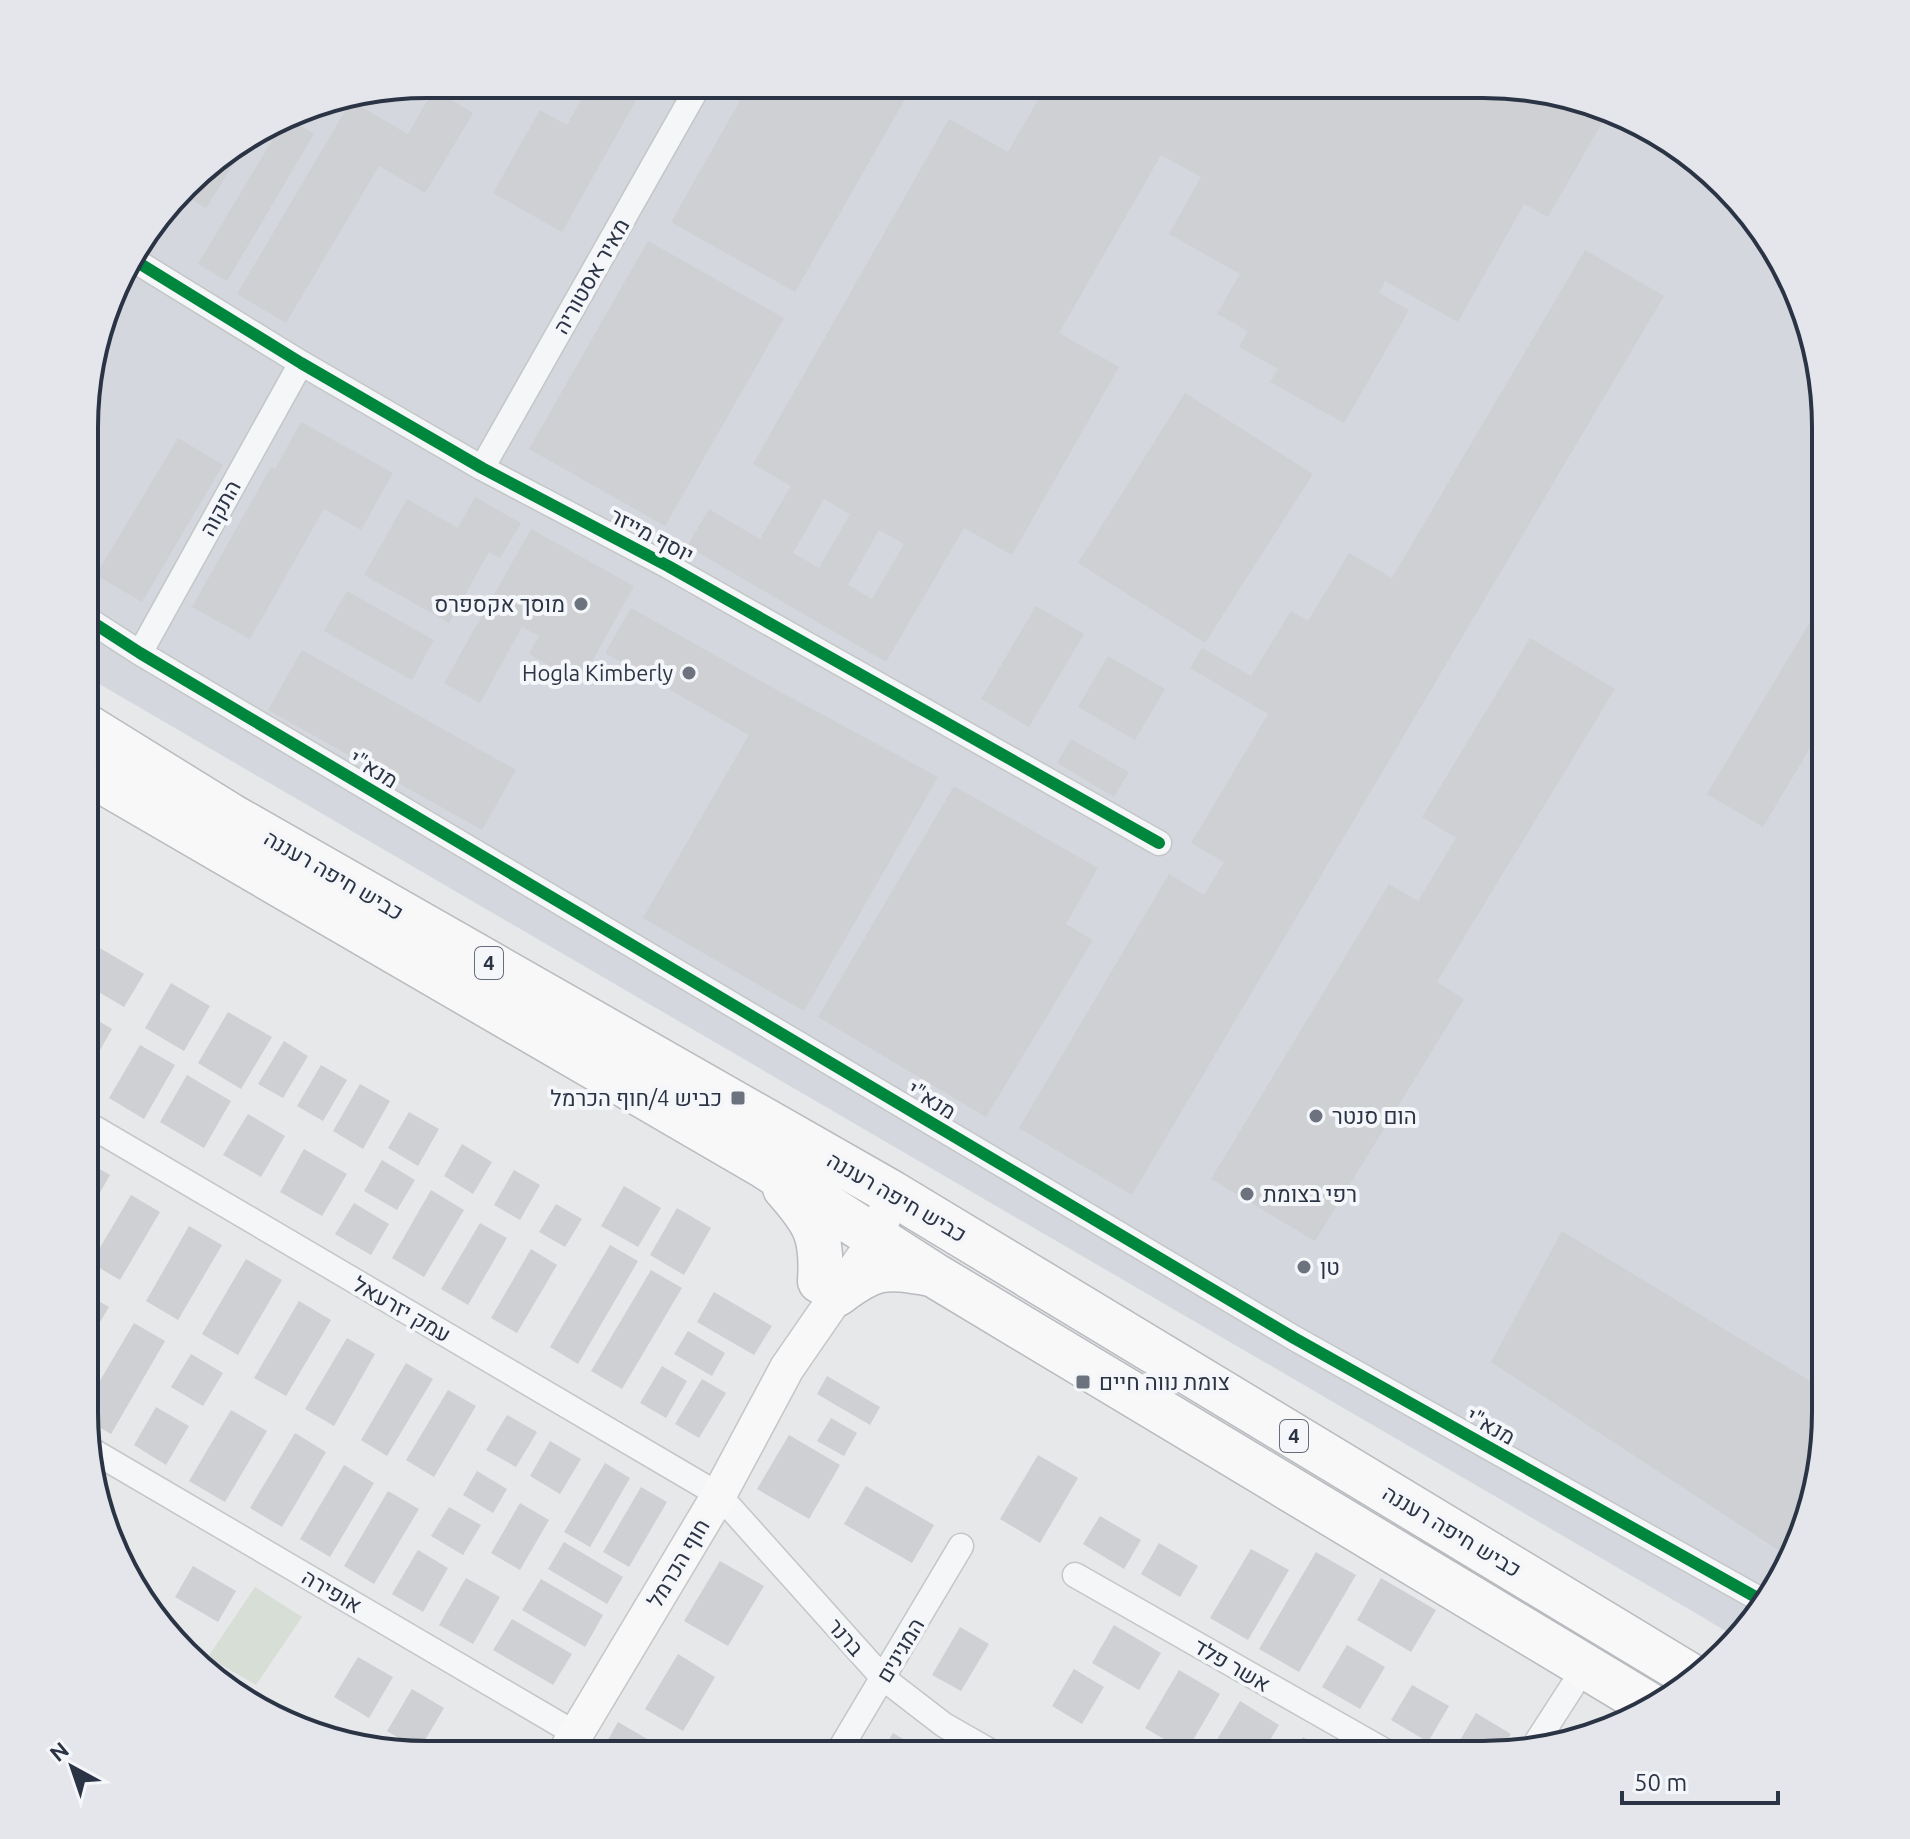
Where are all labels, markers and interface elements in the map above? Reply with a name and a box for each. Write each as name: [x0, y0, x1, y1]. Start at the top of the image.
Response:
street label: מאיר אסטוריה: [547, 214, 634, 338]
street label: התקוה: [194, 476, 245, 540]
street label: יוסף מייזר: [606, 502, 698, 567]
place label: מוסך אקספרס: [434, 591, 565, 616]
marker: מוסך אקספרס: [572, 595, 590, 613]
place label: Hogla Kimberly: [522, 660, 673, 685]
marker: Hogla Kimberly: [680, 664, 698, 682]
street label: מנא"י: [346, 745, 403, 793]
street label: כביש חיפה רעננה: [260, 825, 408, 925]
road number: 4: [475, 947, 503, 979]
street label: מנא"י: [904, 1076, 961, 1124]
place label: כביש 4/חוף הכרמל: [550, 1085, 722, 1110]
marker: כביש 4/חוף הכרמל: [729, 1089, 747, 1107]
place label: הום סנטר: [1332, 1103, 1417, 1128]
marker: הום סנטר: [1307, 1107, 1325, 1125]
street label: כביש חיפה רעננה: [823, 1147, 971, 1247]
place label: רפי בצומת: [1263, 1181, 1357, 1206]
marker: רפי בצומת: [1238, 1185, 1256, 1203]
place label: טן: [1320, 1254, 1340, 1279]
marker: טן: [1295, 1258, 1313, 1276]
street label: עמק יזרעאל: [349, 1271, 456, 1347]
place label: צומת נווה חיים: [1099, 1369, 1230, 1394]
marker: צומת נווה חיים: [1074, 1373, 1092, 1391]
street label: מנא"י: [1463, 1402, 1520, 1449]
road number: 4: [1280, 1420, 1308, 1452]
street label: כביש חיפה רעננה: [1379, 1479, 1526, 1582]
street label: חוף הכרמל: [641, 1514, 714, 1612]
street label: אופירה: [298, 1564, 367, 1618]
street label: ברנר: [823, 1613, 870, 1661]
street label: המגינים: [871, 1613, 928, 1686]
street label: אשר פלד: [1190, 1633, 1275, 1696]
north arrow: [32, 1727, 112, 1807]
text: N: [44, 1736, 73, 1766]
scale bar: [1622, 1755, 1778, 1805]
text: 50 m: [1634, 1769, 1687, 1796]

